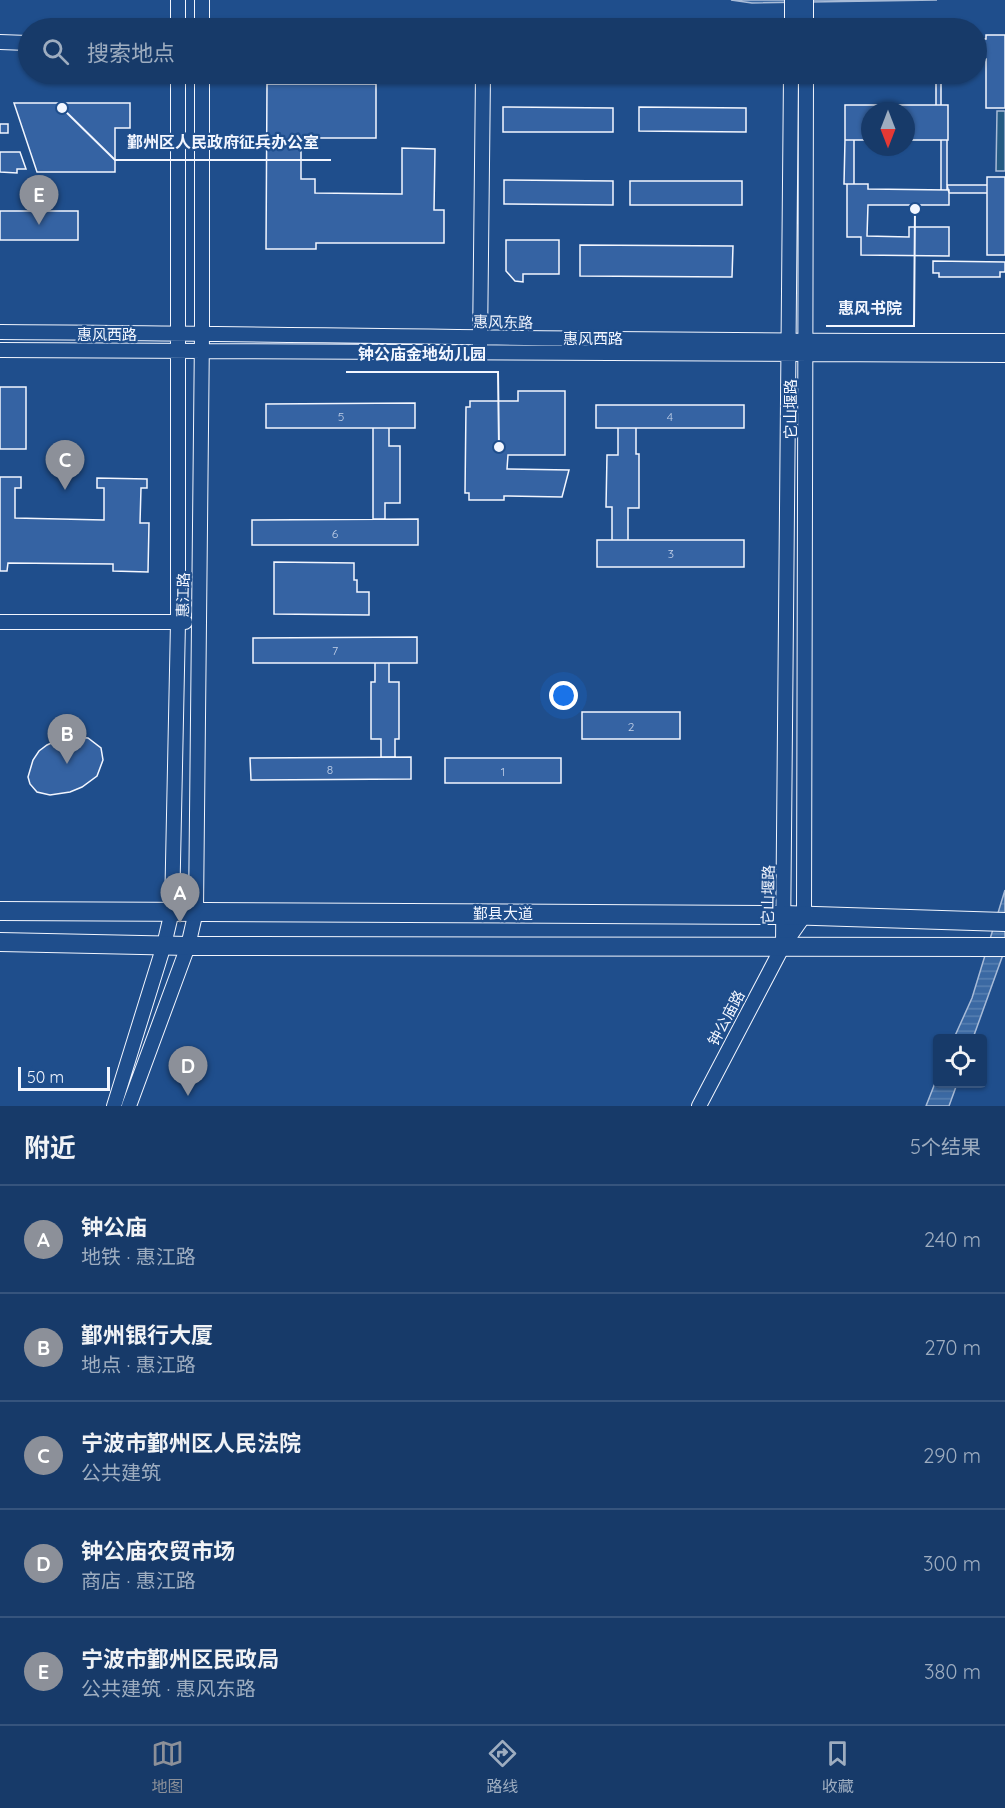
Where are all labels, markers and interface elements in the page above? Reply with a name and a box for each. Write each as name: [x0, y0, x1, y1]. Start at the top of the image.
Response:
search box: [18, 18, 987, 84]
icon: search: [39, 35, 72, 68]
text: 搜索地点: [87, 39, 175, 67]
north arrow: [861, 102, 915, 156]
callout: 鄞州区人民政府征兵办公室: [115, 126, 331, 160]
text: 鄞州区人民政府征兵办公室: [127, 132, 319, 152]
pin: E: [20, 176, 58, 225]
callout: 惠风书院: [826, 292, 914, 326]
text: 惠风书院: [838, 298, 902, 318]
street label: 惠风东路: [473, 312, 533, 332]
street label: 惠风西路: [77, 325, 137, 344]
street label: 惠风西路: [563, 329, 623, 348]
callout: 钟公庙金地幼儿园: [346, 338, 498, 372]
text: 钟公庙金地幼儿园: [358, 344, 486, 364]
street label: 它山堰路: [781, 379, 800, 439]
house number: 5: [338, 409, 344, 424]
house number: 4: [667, 409, 673, 424]
pin: C: [46, 440, 84, 490]
house number: 6: [332, 526, 339, 541]
house number: 3: [668, 546, 674, 561]
street label: 惠江路: [173, 572, 193, 618]
house number: 7: [332, 643, 338, 658]
your location: [549, 681, 578, 710]
pin: B: [48, 714, 86, 764]
house number: 2: [628, 719, 635, 734]
house number: 8: [327, 762, 333, 777]
house number: 1: [501, 764, 505, 779]
street label: 它山堰路: [758, 865, 778, 925]
pin: A: [160, 874, 200, 923]
street label: 鄞县大道: [473, 904, 533, 923]
street label: 钟公庙路: [704, 987, 748, 1049]
map controls: [933, 1034, 987, 1088]
button: locate: [933, 1034, 987, 1088]
pin: D: [168, 1046, 207, 1096]
scale bar: [18, 1064, 110, 1092]
text: 50 m: [27, 1067, 64, 1087]
text: 附近: [24, 1131, 76, 1164]
text: 5个结果: [910, 1134, 981, 1159]
text: 钟公庙: [81, 1213, 147, 1241]
text: A: [37, 1227, 50, 1252]
text: 240 m: [924, 1227, 981, 1252]
text: 地铁 · 惠江路: [81, 1244, 196, 1269]
text: 鄞州银行大厦: [81, 1321, 213, 1349]
text: B: [37, 1335, 50, 1360]
text: 270 m: [924, 1335, 981, 1360]
text: 地点 · 惠江路: [81, 1352, 196, 1377]
text: 宁波市鄞州区人民法院: [81, 1429, 301, 1457]
text: C: [37, 1443, 50, 1468]
text: 290 m: [923, 1443, 981, 1468]
text: 公共建筑: [81, 1460, 161, 1485]
text: 钟公庙农贸市场: [81, 1537, 235, 1565]
text: D: [36, 1551, 51, 1576]
text: 300 m: [923, 1551, 981, 1576]
text: 商店 · 惠江路: [81, 1568, 196, 1593]
text: 宁波市鄞州区民政局: [81, 1645, 279, 1673]
text: E: [38, 1659, 49, 1684]
text: 380 m: [924, 1659, 981, 1684]
text: 公共建筑 · 惠风东路: [81, 1676, 256, 1701]
tab: 地图: [151, 1737, 184, 1797]
tab: 路线: [486, 1737, 519, 1797]
tab: 收藏: [821, 1737, 854, 1797]

